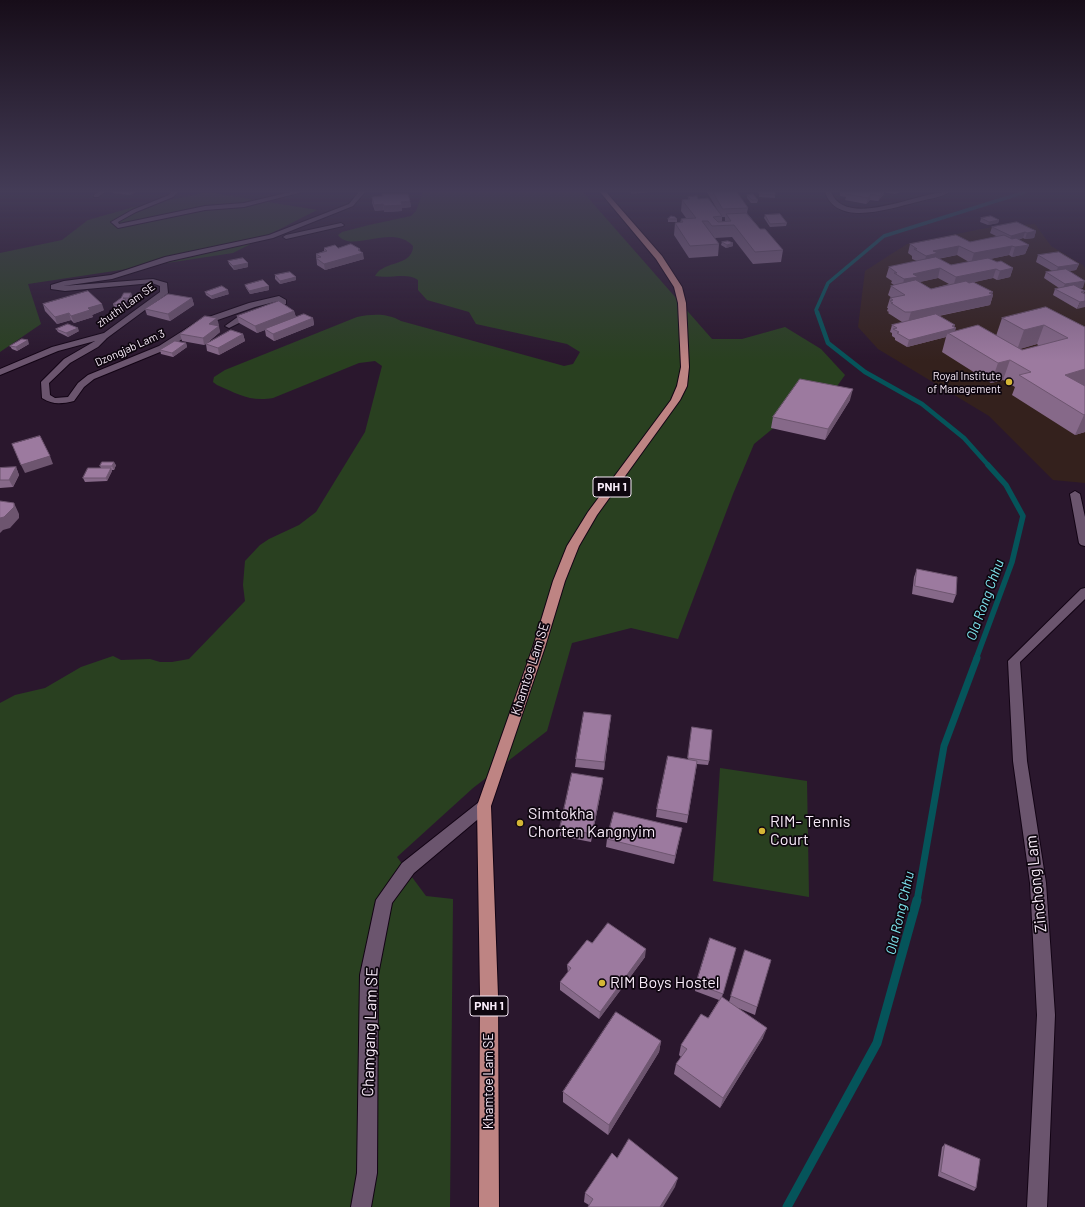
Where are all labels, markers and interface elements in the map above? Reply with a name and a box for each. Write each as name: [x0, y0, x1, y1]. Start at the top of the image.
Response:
street label: zhuthi Lam SE: [94, 280, 158, 330]
street label: Dzongjab Lam 3: [93, 327, 167, 369]
place label: Royal Institute of Management: [927, 369, 1001, 395]
marker: Royal Institute of Management: [1004, 377, 1014, 387]
road number: PNH 1: [593, 477, 631, 497]
water label: Ola Rong Chhu: [963, 557, 1007, 643]
street label: Khamtoe Lam SE: [508, 621, 552, 717]
place label: Simtokha Chorten Kangnyim: [528, 804, 655, 842]
place label: RIM- Tennis Court: [770, 812, 850, 850]
marker: Simtokha Chorten Kangnyim: [515, 818, 525, 828]
marker: RIM- Tennis Court: [757, 826, 767, 836]
street label: Zinchong Lam: [1021, 834, 1051, 934]
water label: Ola Rong Chhu: [882, 870, 918, 956]
street label: Chamgang Lam SE: [358, 967, 382, 1097]
place label: RIM Boys Hostel: [610, 973, 719, 993]
marker: RIM Boys Hostel: [597, 978, 607, 988]
road number: PNH 1: [470, 996, 508, 1016]
street label: Khamtoe Lam SE: [481, 1033, 497, 1129]

